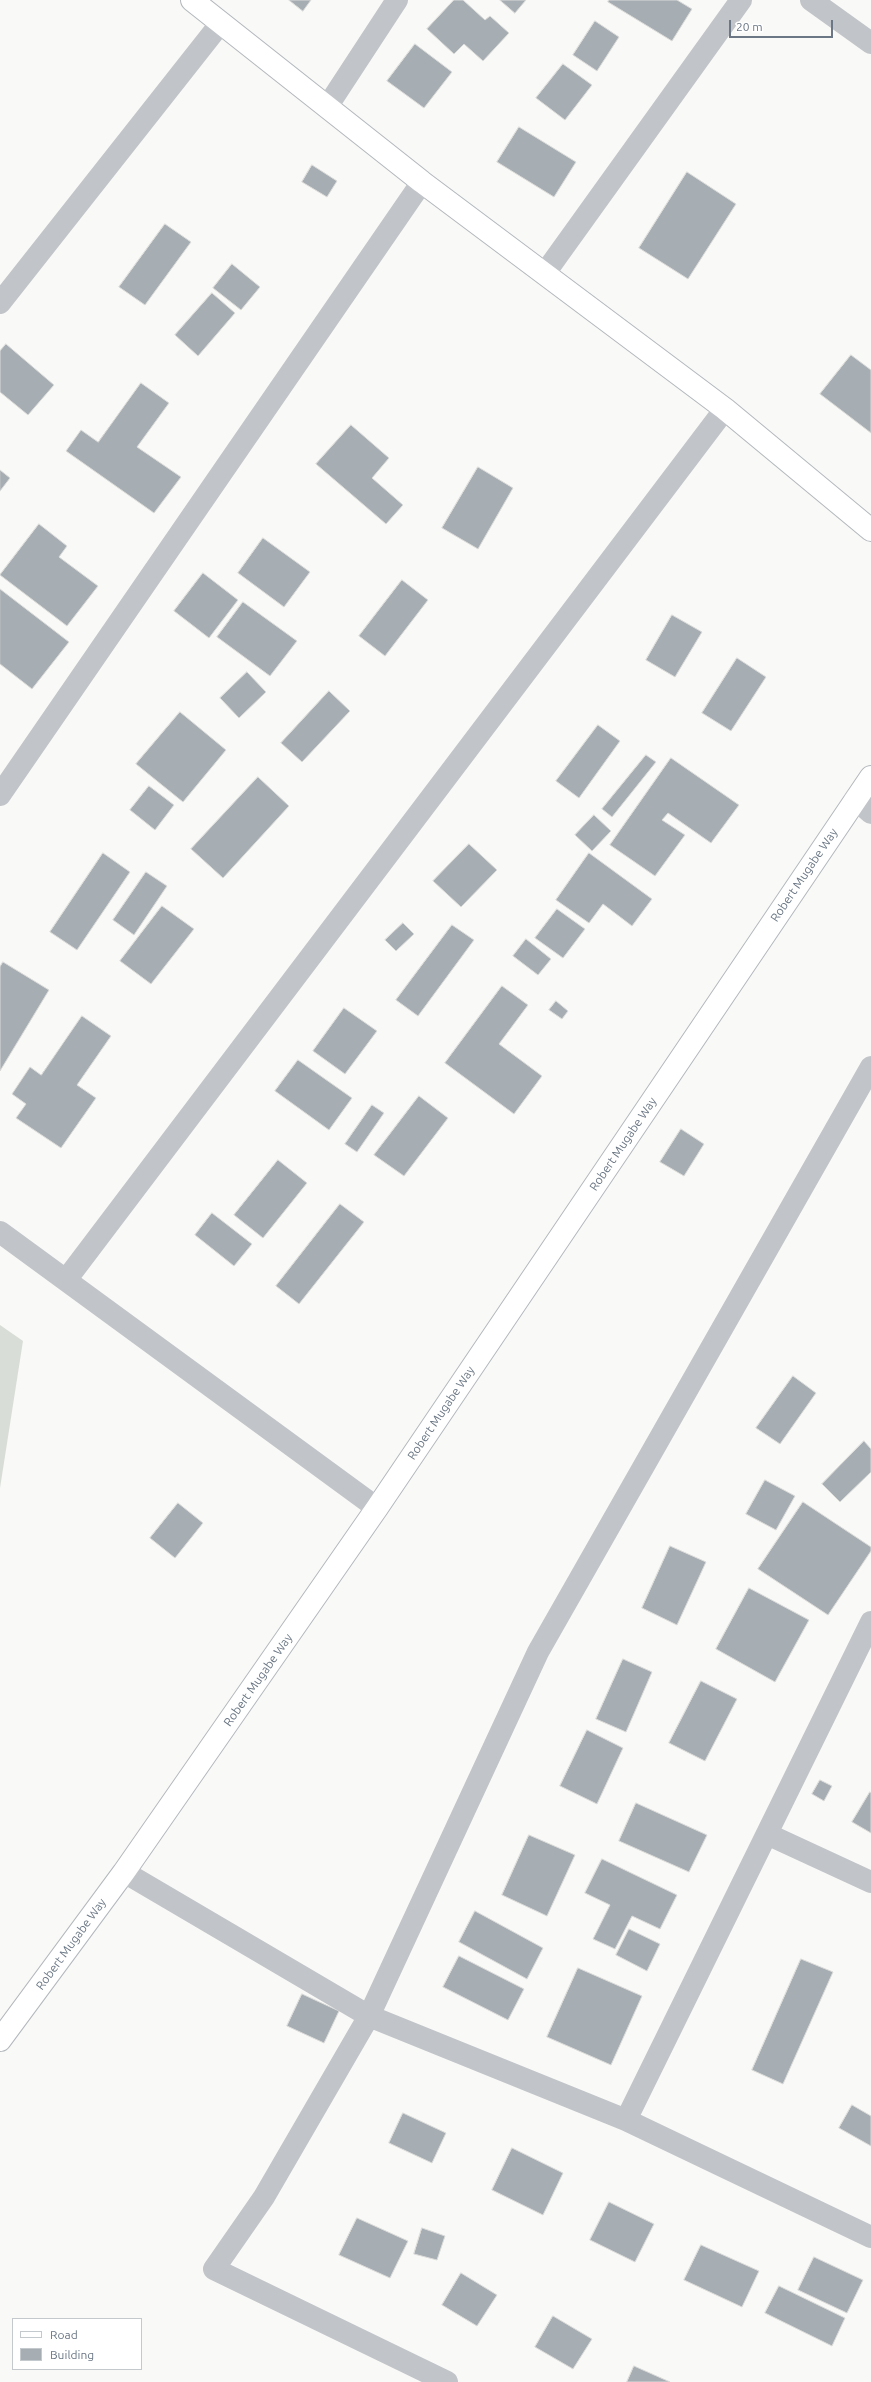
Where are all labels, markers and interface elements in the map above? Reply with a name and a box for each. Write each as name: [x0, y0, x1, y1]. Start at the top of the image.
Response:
scale bar: [731, 12, 835, 38]
text: 20 m: [736, 20, 763, 33]
street label: Robert Mugabe Way: [767, 826, 841, 924]
street label: Robert Mugabe Way: [586, 1095, 660, 1193]
street label: Robert Mugabe Way: [404, 1364, 478, 1462]
street label: Robert Mugabe Way: [221, 1631, 295, 1729]
street label: Robert Mugabe Way: [33, 1895, 109, 1993]
legend: [12, 2318, 142, 2370]
text: Road: [50, 2328, 78, 2341]
text: Building: [50, 2348, 94, 2361]

